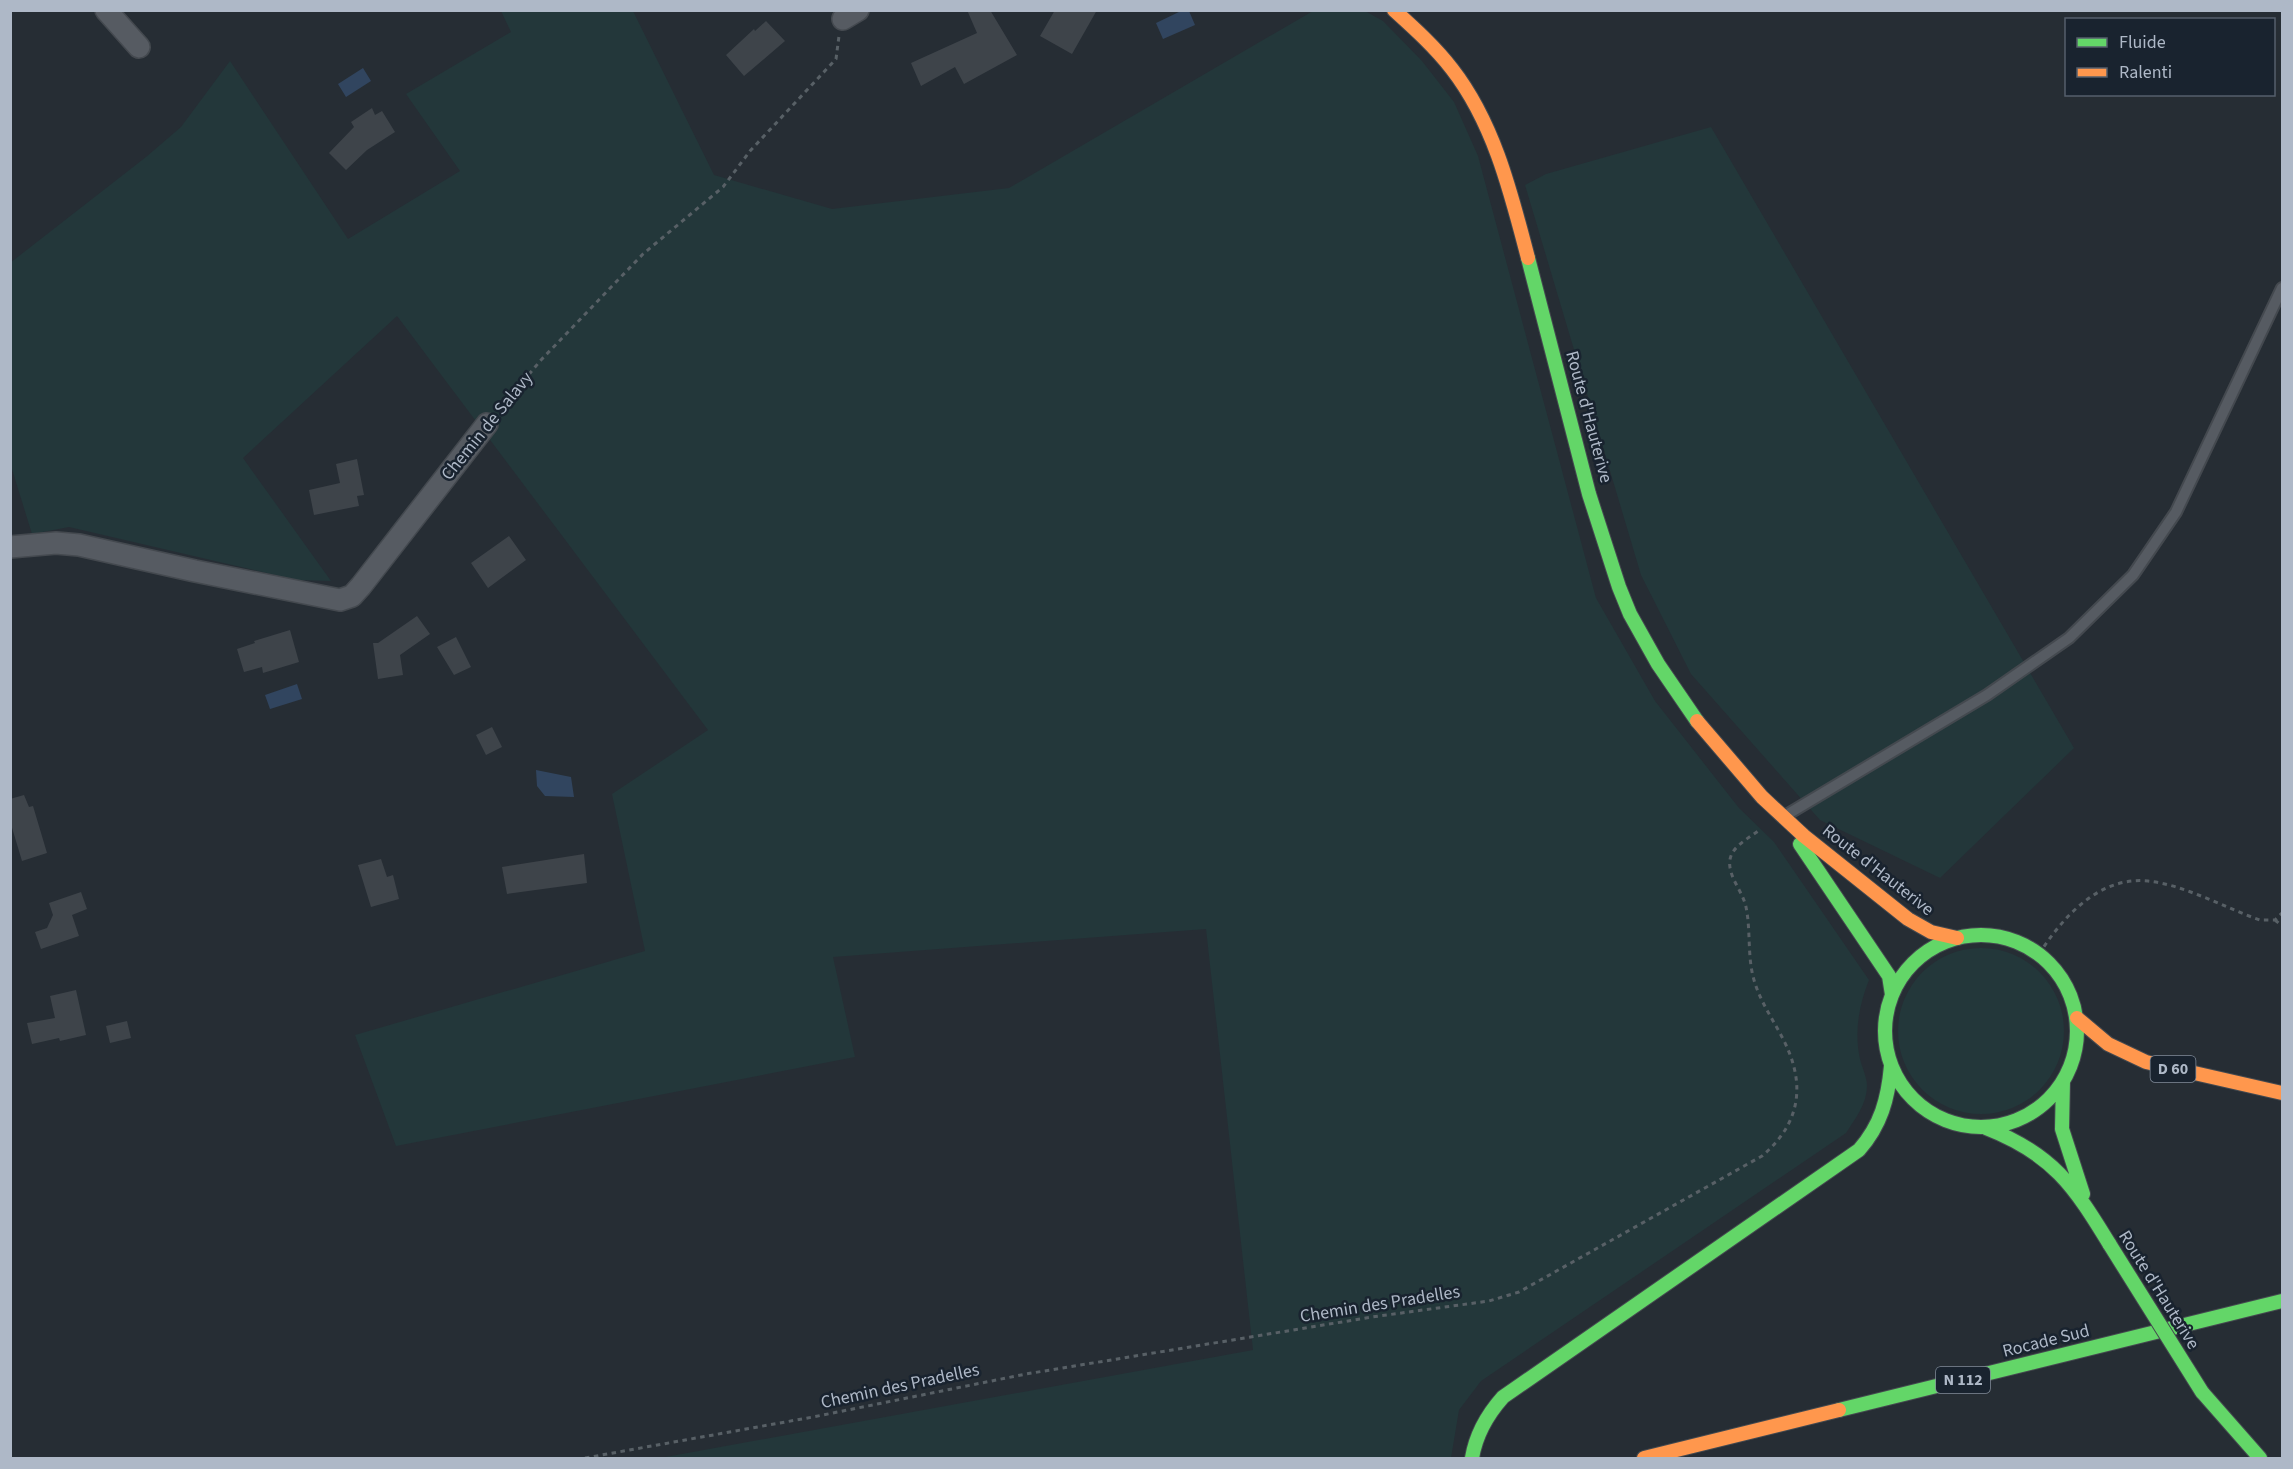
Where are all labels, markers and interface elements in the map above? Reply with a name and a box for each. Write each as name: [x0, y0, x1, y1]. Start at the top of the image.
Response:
legend: [2065, 18, 2275, 96]
text: Fluide: [2119, 30, 2166, 55]
text: Ralenti: [2119, 60, 2172, 85]
street label: Route d'Hauterive: [1559, 348, 1619, 486]
street label: Chemin de Salavy: [435, 366, 539, 486]
street label: Route d'Hauterive: [1817, 818, 1939, 922]
road number: D 60: [2150, 1056, 2196, 1082]
street label: Route d'Hauterive: [2112, 1226, 2206, 1354]
street label: Chemin des Pradelles: [1298, 1279, 1462, 1329]
street label: Rocade Sud: [2000, 1318, 2092, 1364]
street label: Chemin des Pradelles: [818, 1357, 982, 1415]
road number: N 112: [1936, 1367, 1990, 1393]

